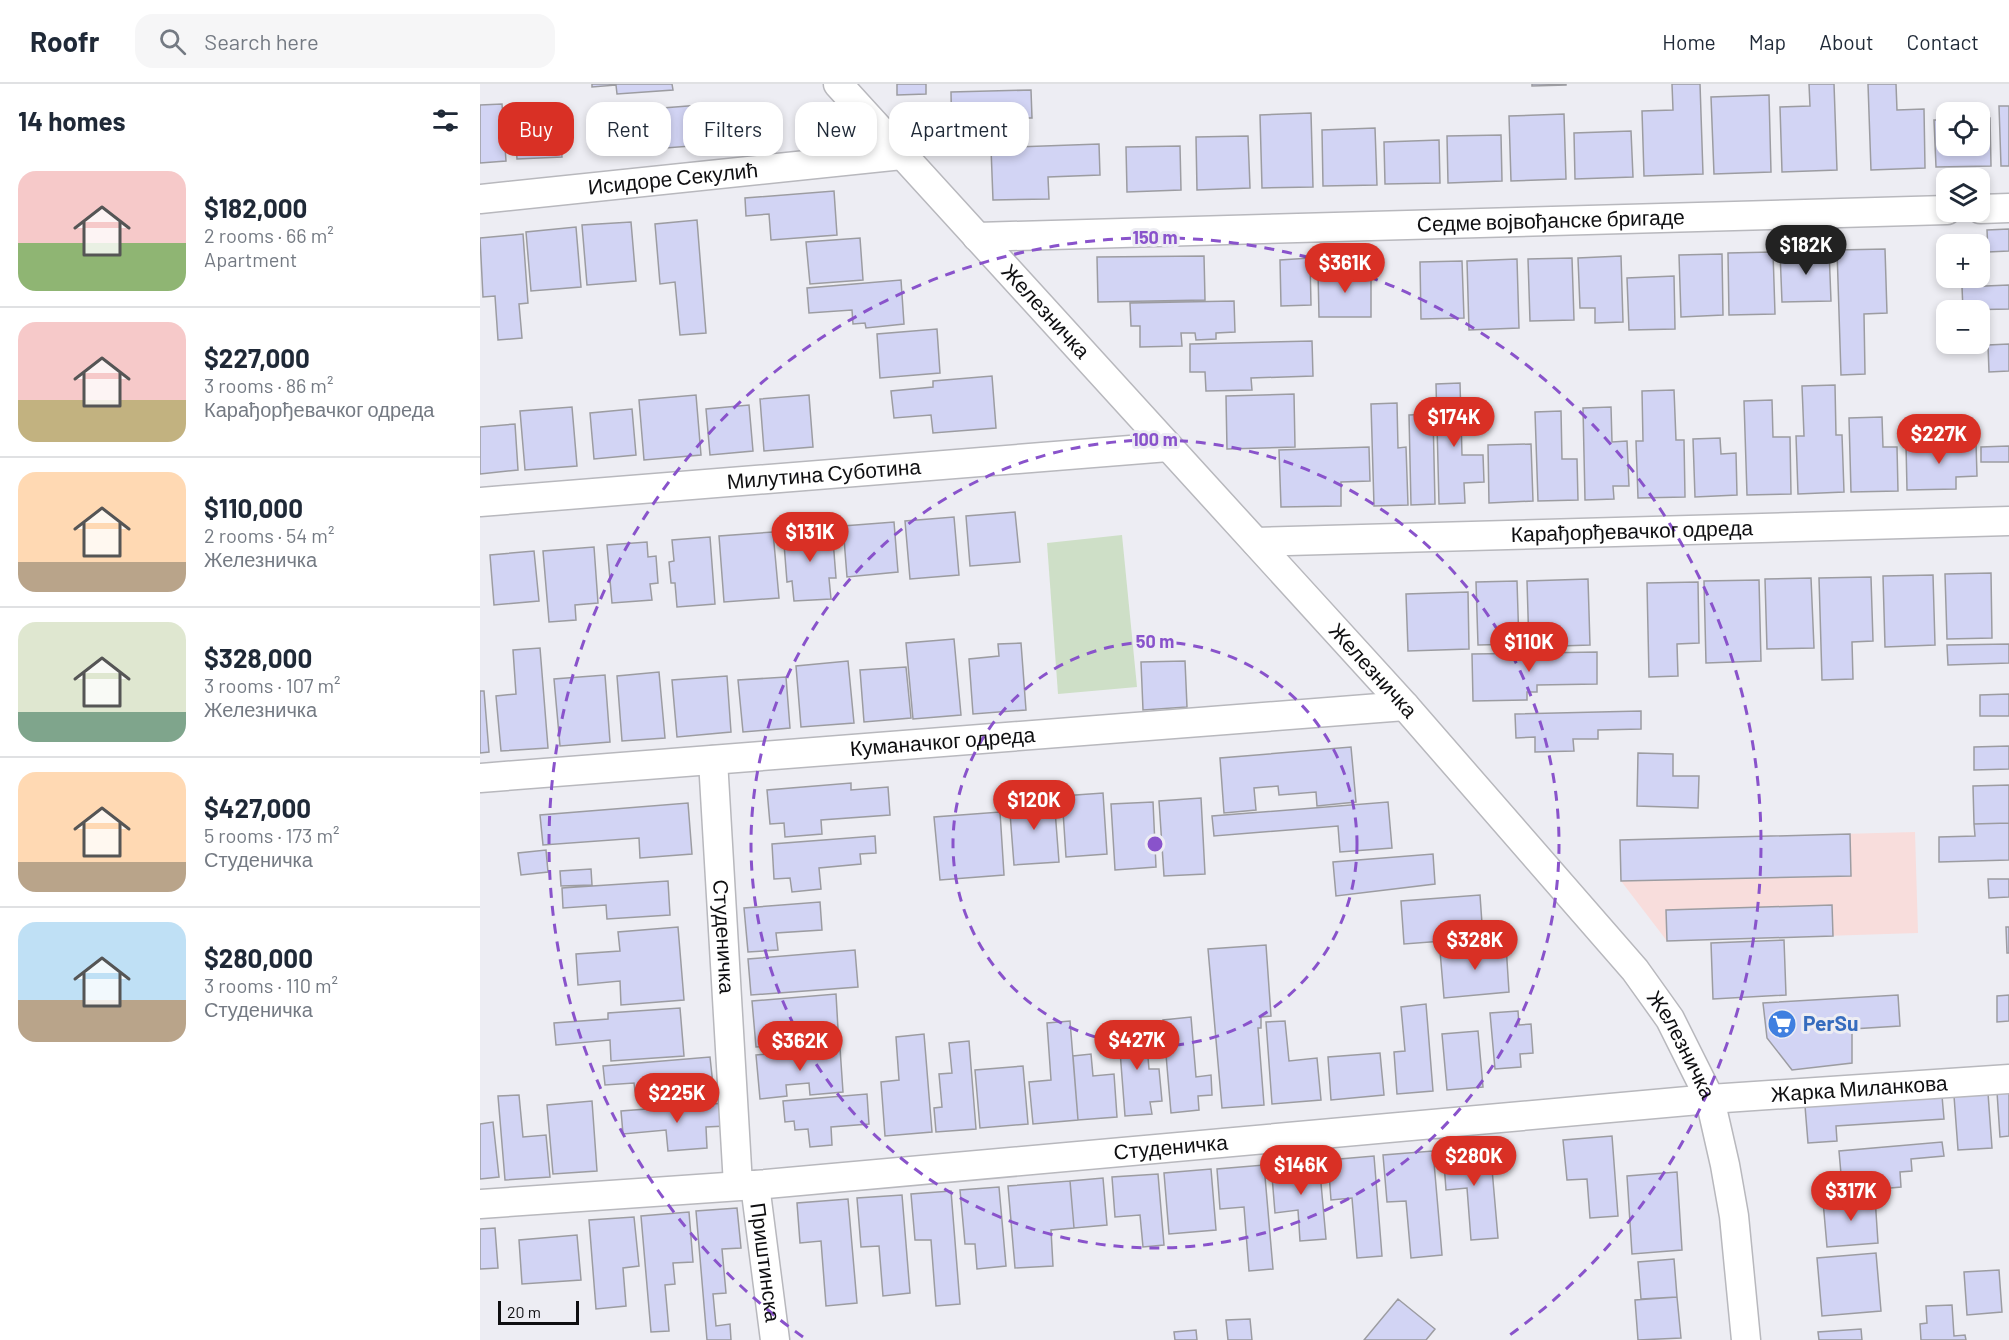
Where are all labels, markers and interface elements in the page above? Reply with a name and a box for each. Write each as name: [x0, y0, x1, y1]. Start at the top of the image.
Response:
search box: [135, 14, 555, 68]
text: Roofr: [30, 24, 99, 58]
icon: search: [156, 25, 189, 58]
text: Search here: [204, 28, 319, 54]
text: Home: [1662, 29, 1716, 54]
text: Map: [1749, 29, 1786, 54]
text: About: [1819, 29, 1874, 54]
text: Contact: [1907, 29, 1979, 54]
chip: Buy: [498, 102, 574, 156]
chip: Rent: [586, 102, 671, 156]
chip: Filters: [683, 102, 783, 156]
chip: New: [795, 102, 877, 156]
chip: Apartment: [889, 102, 1029, 156]
map controls: [1936, 102, 1990, 354]
button: locate: [1936, 102, 1990, 156]
icon: filters: [429, 104, 462, 137]
text: 14 homes: [18, 105, 125, 136]
street label: Исидоре Секулић: [587, 156, 759, 199]
button: layers: [1936, 168, 1990, 222]
text: $182,000: [204, 192, 307, 223]
icon: home: [66, 195, 138, 267]
street label: Седме војвођанске бригаде: [1416, 203, 1685, 236]
text: 2 rooms · 66 m²: [204, 223, 334, 247]
pin: $182K: [1764, 225, 1848, 276]
text: 150 m: [1133, 226, 1177, 248]
text: $182K: [1779, 232, 1833, 256]
button: +: [1936, 234, 1990, 288]
pin: $361K: [1303, 243, 1387, 294]
text: Apartment: [204, 247, 297, 271]
text: $361K: [1319, 250, 1371, 274]
street label: Железничка: [997, 258, 1096, 363]
button: −: [1936, 300, 1990, 354]
text: $227,000: [204, 342, 310, 373]
icon: home: [66, 346, 138, 418]
text: 3 rooms · 86 m²: [204, 373, 333, 397]
text: Карађорђевачког одреда: [204, 397, 434, 421]
pin: $174K: [1412, 397, 1496, 448]
text: $174K: [1427, 404, 1481, 428]
pin: $227K: [1897, 414, 1981, 465]
text: $227K: [1911, 421, 1967, 445]
text: 100 m: [1132, 428, 1178, 450]
street label: Милутина Суботина: [726, 453, 922, 493]
text: $110,000: [204, 492, 303, 523]
icon: home: [66, 496, 138, 568]
pin: $131K: [768, 512, 852, 563]
street label: Карађорђевачког одреда: [1510, 514, 1754, 546]
text: $131K: [786, 519, 834, 543]
text: 2 rooms · 54 m²: [204, 523, 334, 547]
text: Железничка: [204, 547, 317, 571]
street label: Железничка: [1325, 617, 1424, 722]
pin: $110K: [1487, 622, 1571, 673]
text: $110K: [1504, 629, 1554, 653]
text: 50 m: [1136, 630, 1174, 652]
text: $328,000: [204, 642, 312, 673]
icon: home: [66, 646, 138, 718]
text: 3 rooms · 107 m²: [204, 673, 340, 697]
text: Железничка: [204, 697, 317, 721]
street label: Куманачког одреда: [849, 721, 1036, 760]
pin: $120K: [992, 780, 1076, 831]
text: $120K: [1007, 787, 1061, 811]
text: $427,000: [204, 792, 311, 823]
icon: home: [66, 796, 138, 868]
text: 5 rooms · 173 m²: [204, 823, 339, 847]
centre of rings: [1145, 834, 1165, 854]
text: Студеничка: [204, 847, 313, 871]
street label: Студеничка: [709, 879, 741, 995]
pin: $328K: [1433, 920, 1517, 971]
text: $328K: [1447, 927, 1503, 951]
text: $280,000: [204, 942, 313, 973]
icon: home: [66, 946, 138, 1018]
text: 3 rooms · 110 m²: [204, 973, 338, 997]
street label: Железничка: [1643, 985, 1722, 1102]
text: Студеничка: [204, 997, 313, 1021]
supermarket icon: PerSu: [1766, 1008, 1798, 1040]
place label: PerSu: [1803, 1010, 1858, 1035]
pin: $427K: [1095, 1020, 1179, 1071]
pin: $362K: [758, 1021, 842, 1072]
text: $427K: [1108, 1027, 1166, 1051]
text: $362K: [772, 1028, 828, 1052]
street label: Жарка Миланкова: [1770, 1069, 1949, 1106]
pin: $225K: [635, 1073, 719, 1124]
text: $225K: [648, 1080, 706, 1104]
street label: Студеничка: [1112, 1128, 1229, 1164]
pin: $280K: [1432, 1136, 1516, 1187]
text: $280K: [1445, 1143, 1503, 1167]
pin: $146K: [1259, 1145, 1343, 1196]
text: $146K: [1274, 1152, 1328, 1176]
pin: $317K: [1809, 1171, 1893, 1222]
text: $317K: [1825, 1178, 1877, 1202]
street label: Приштинска: [746, 1201, 787, 1324]
scale bar: [498, 1298, 579, 1326]
text: 20 m: [507, 1302, 541, 1321]

